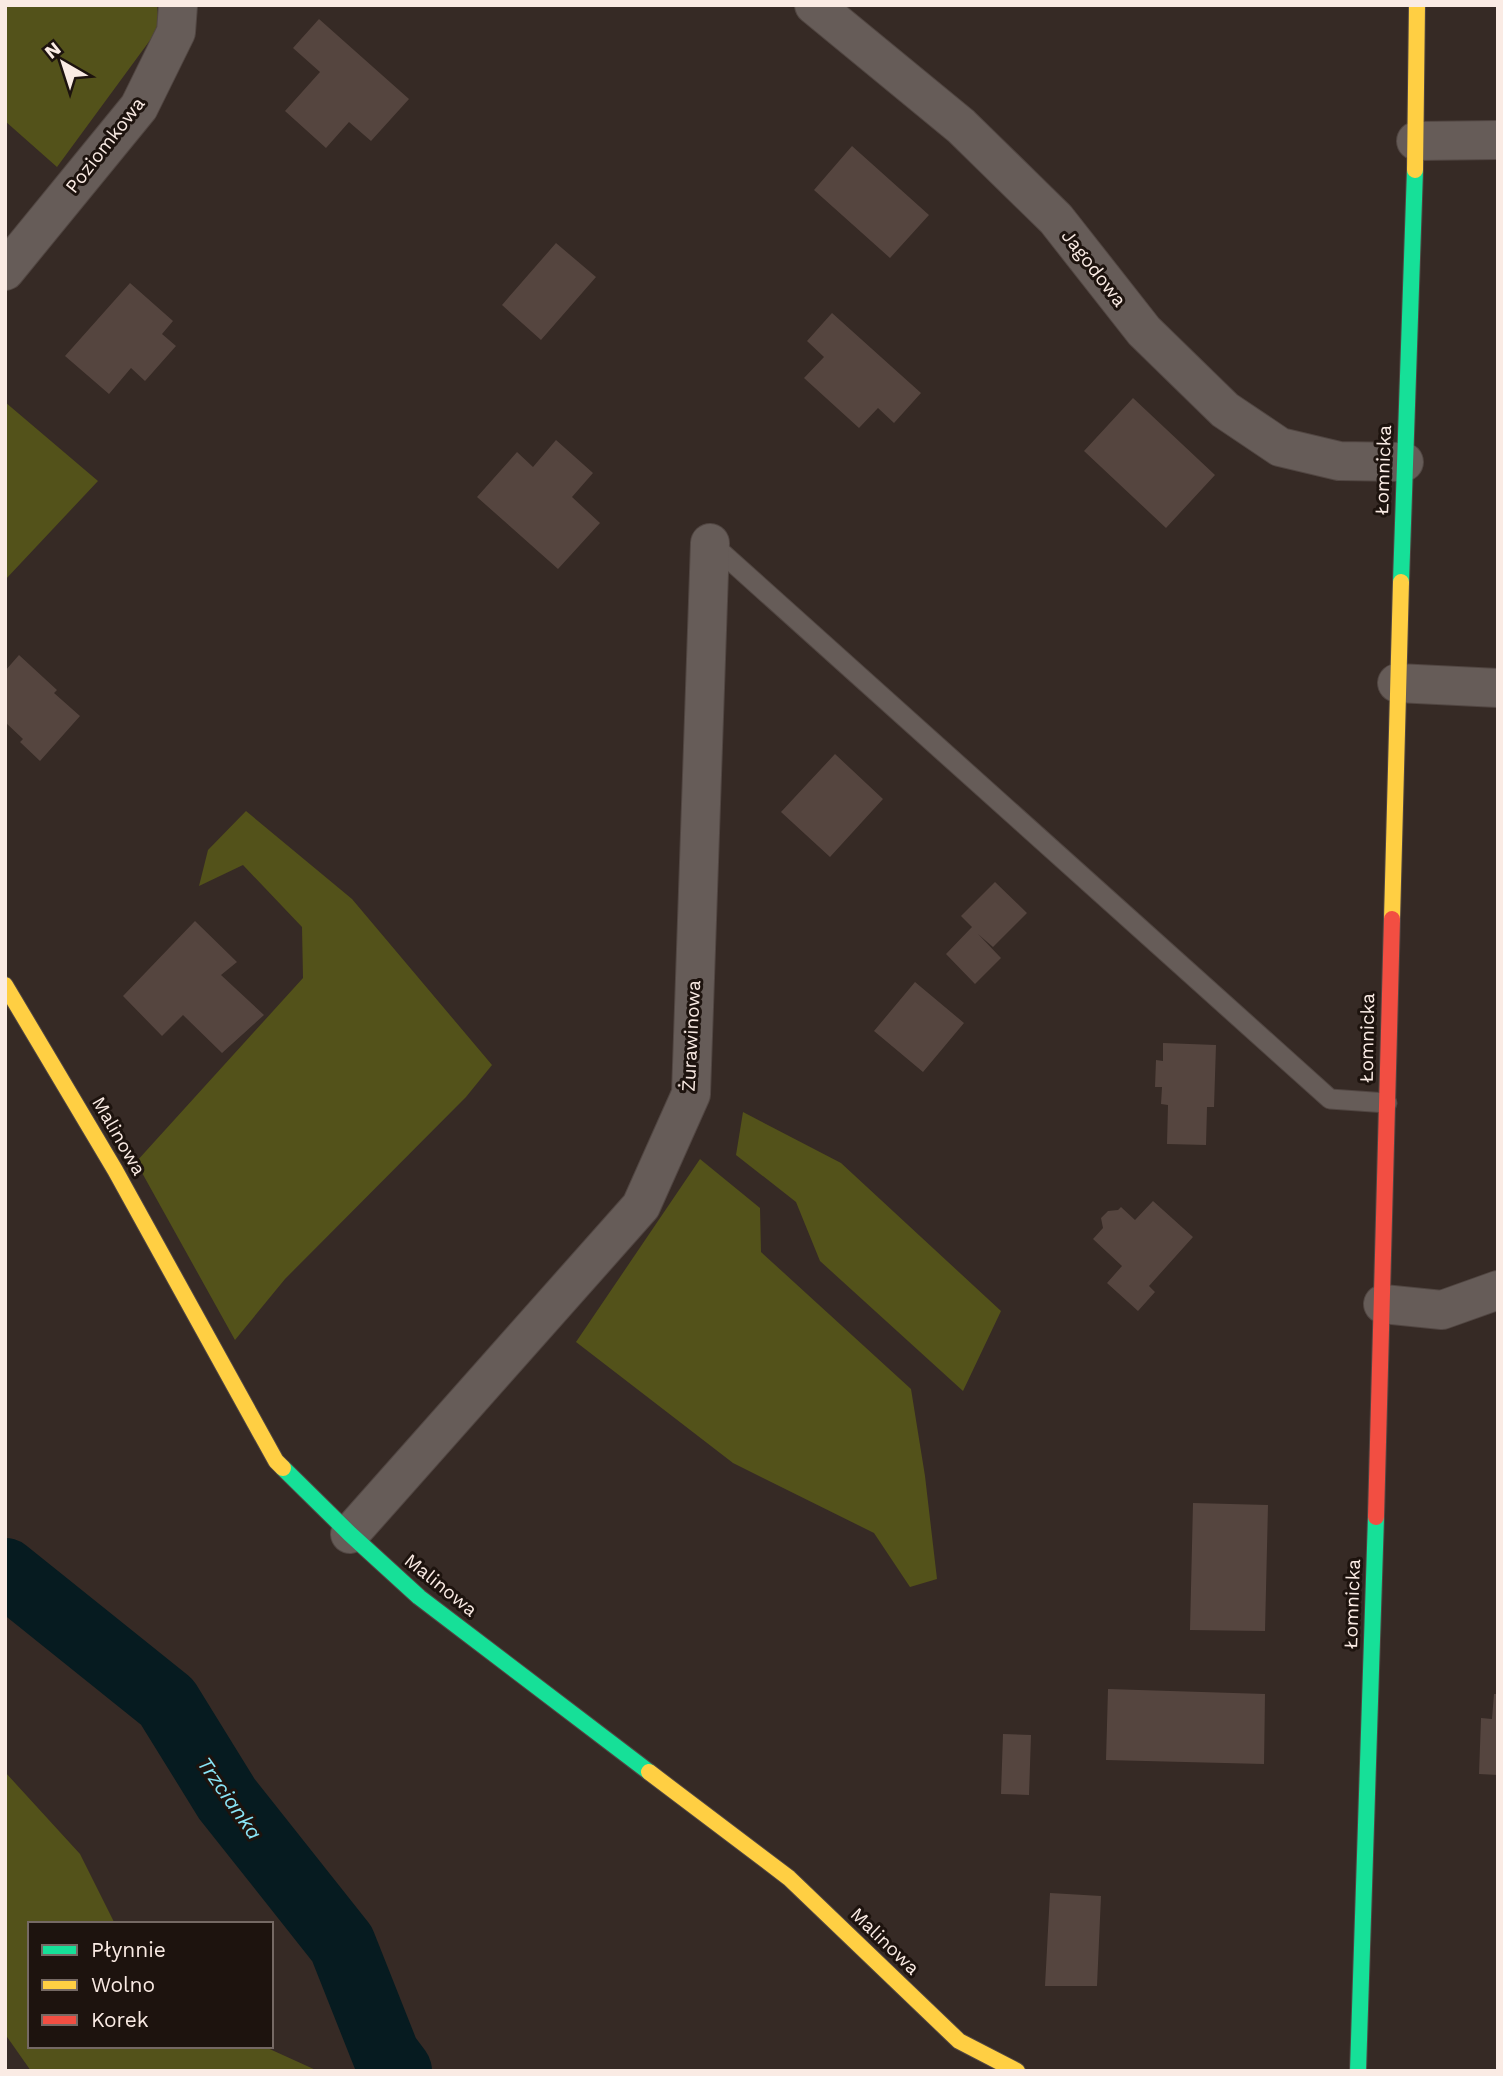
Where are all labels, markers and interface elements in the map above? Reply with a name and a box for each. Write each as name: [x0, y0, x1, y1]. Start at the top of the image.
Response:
north arrow: [28, 28, 98, 98]
text: N: [40, 37, 65, 64]
street label: Poziomkowa: [60, 92, 150, 198]
street label: Jagodowa: [1057, 225, 1132, 312]
street label: Łomnicka: [1370, 424, 1396, 515]
street label: Żurawinowa: [677, 979, 705, 1092]
street label: Łomnicka: [1355, 993, 1379, 1083]
street label: Malinowa: [87, 1093, 151, 1180]
street label: Malinowa: [400, 1549, 482, 1621]
street label: Łomnicka: [1339, 1558, 1365, 1649]
water label: Trzcianka: [192, 1752, 268, 1844]
street label: Malinowa: [846, 1902, 924, 1980]
legend: [28, 1922, 273, 2048]
text: Płynnie: [91, 1937, 166, 1962]
text: Wolno: [91, 1972, 155, 1997]
text: Korek: [91, 2007, 149, 2032]

